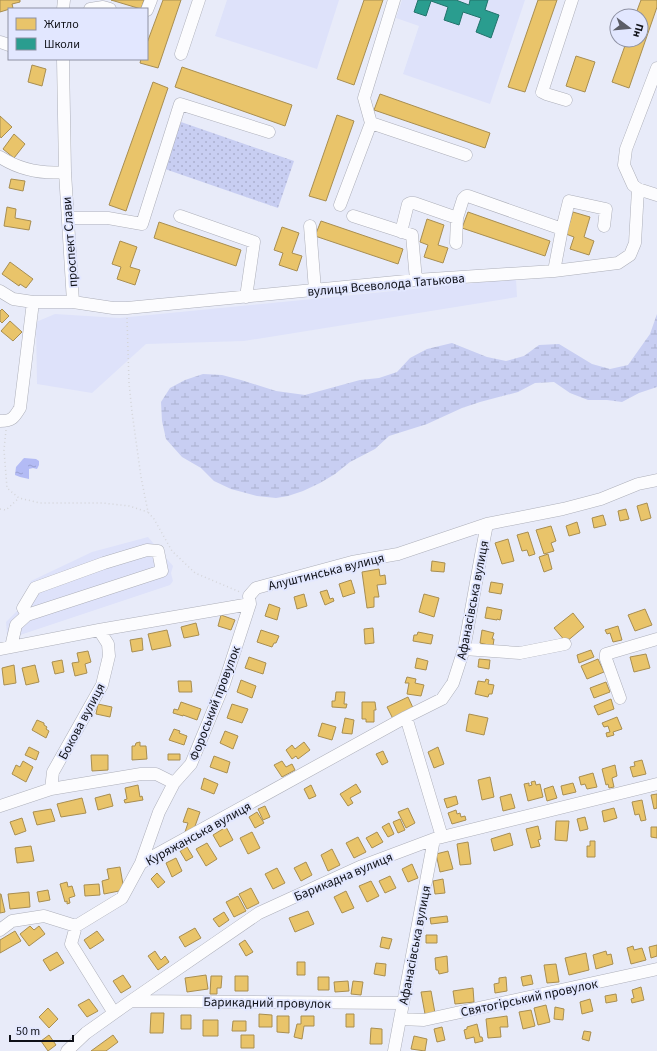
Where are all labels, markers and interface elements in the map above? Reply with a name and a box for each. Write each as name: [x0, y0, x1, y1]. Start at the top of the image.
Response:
legend: [8, 8, 148, 60]
north arrow: [609, 8, 649, 48]
text: Житло: [44, 16, 79, 33]
text: Пн: [629, 22, 647, 39]
text: Школи: [44, 36, 80, 53]
street label: проспект Слави: [58, 196, 82, 288]
street label: вулиця Всеволода Татькова: [307, 269, 466, 301]
street label: Афанасівська вулиця: [453, 539, 493, 661]
street label: Алуштинська вулиця: [266, 549, 386, 595]
street label: Фороський провулок: [185, 643, 245, 763]
street label: Бокова вулиця: [54, 680, 110, 763]
street label: Куряжанська вулиця: [142, 797, 255, 870]
street label: Барикадна вулиця: [291, 848, 396, 906]
street label: Афанасівська вулиця: [395, 884, 435, 1006]
street label: Святогірський провулок: [459, 975, 600, 1021]
street label: Барикадний провулок: [203, 993, 331, 1013]
scale bar: [10, 1017, 73, 1043]
text: 50 m: [16, 1023, 40, 1040]

